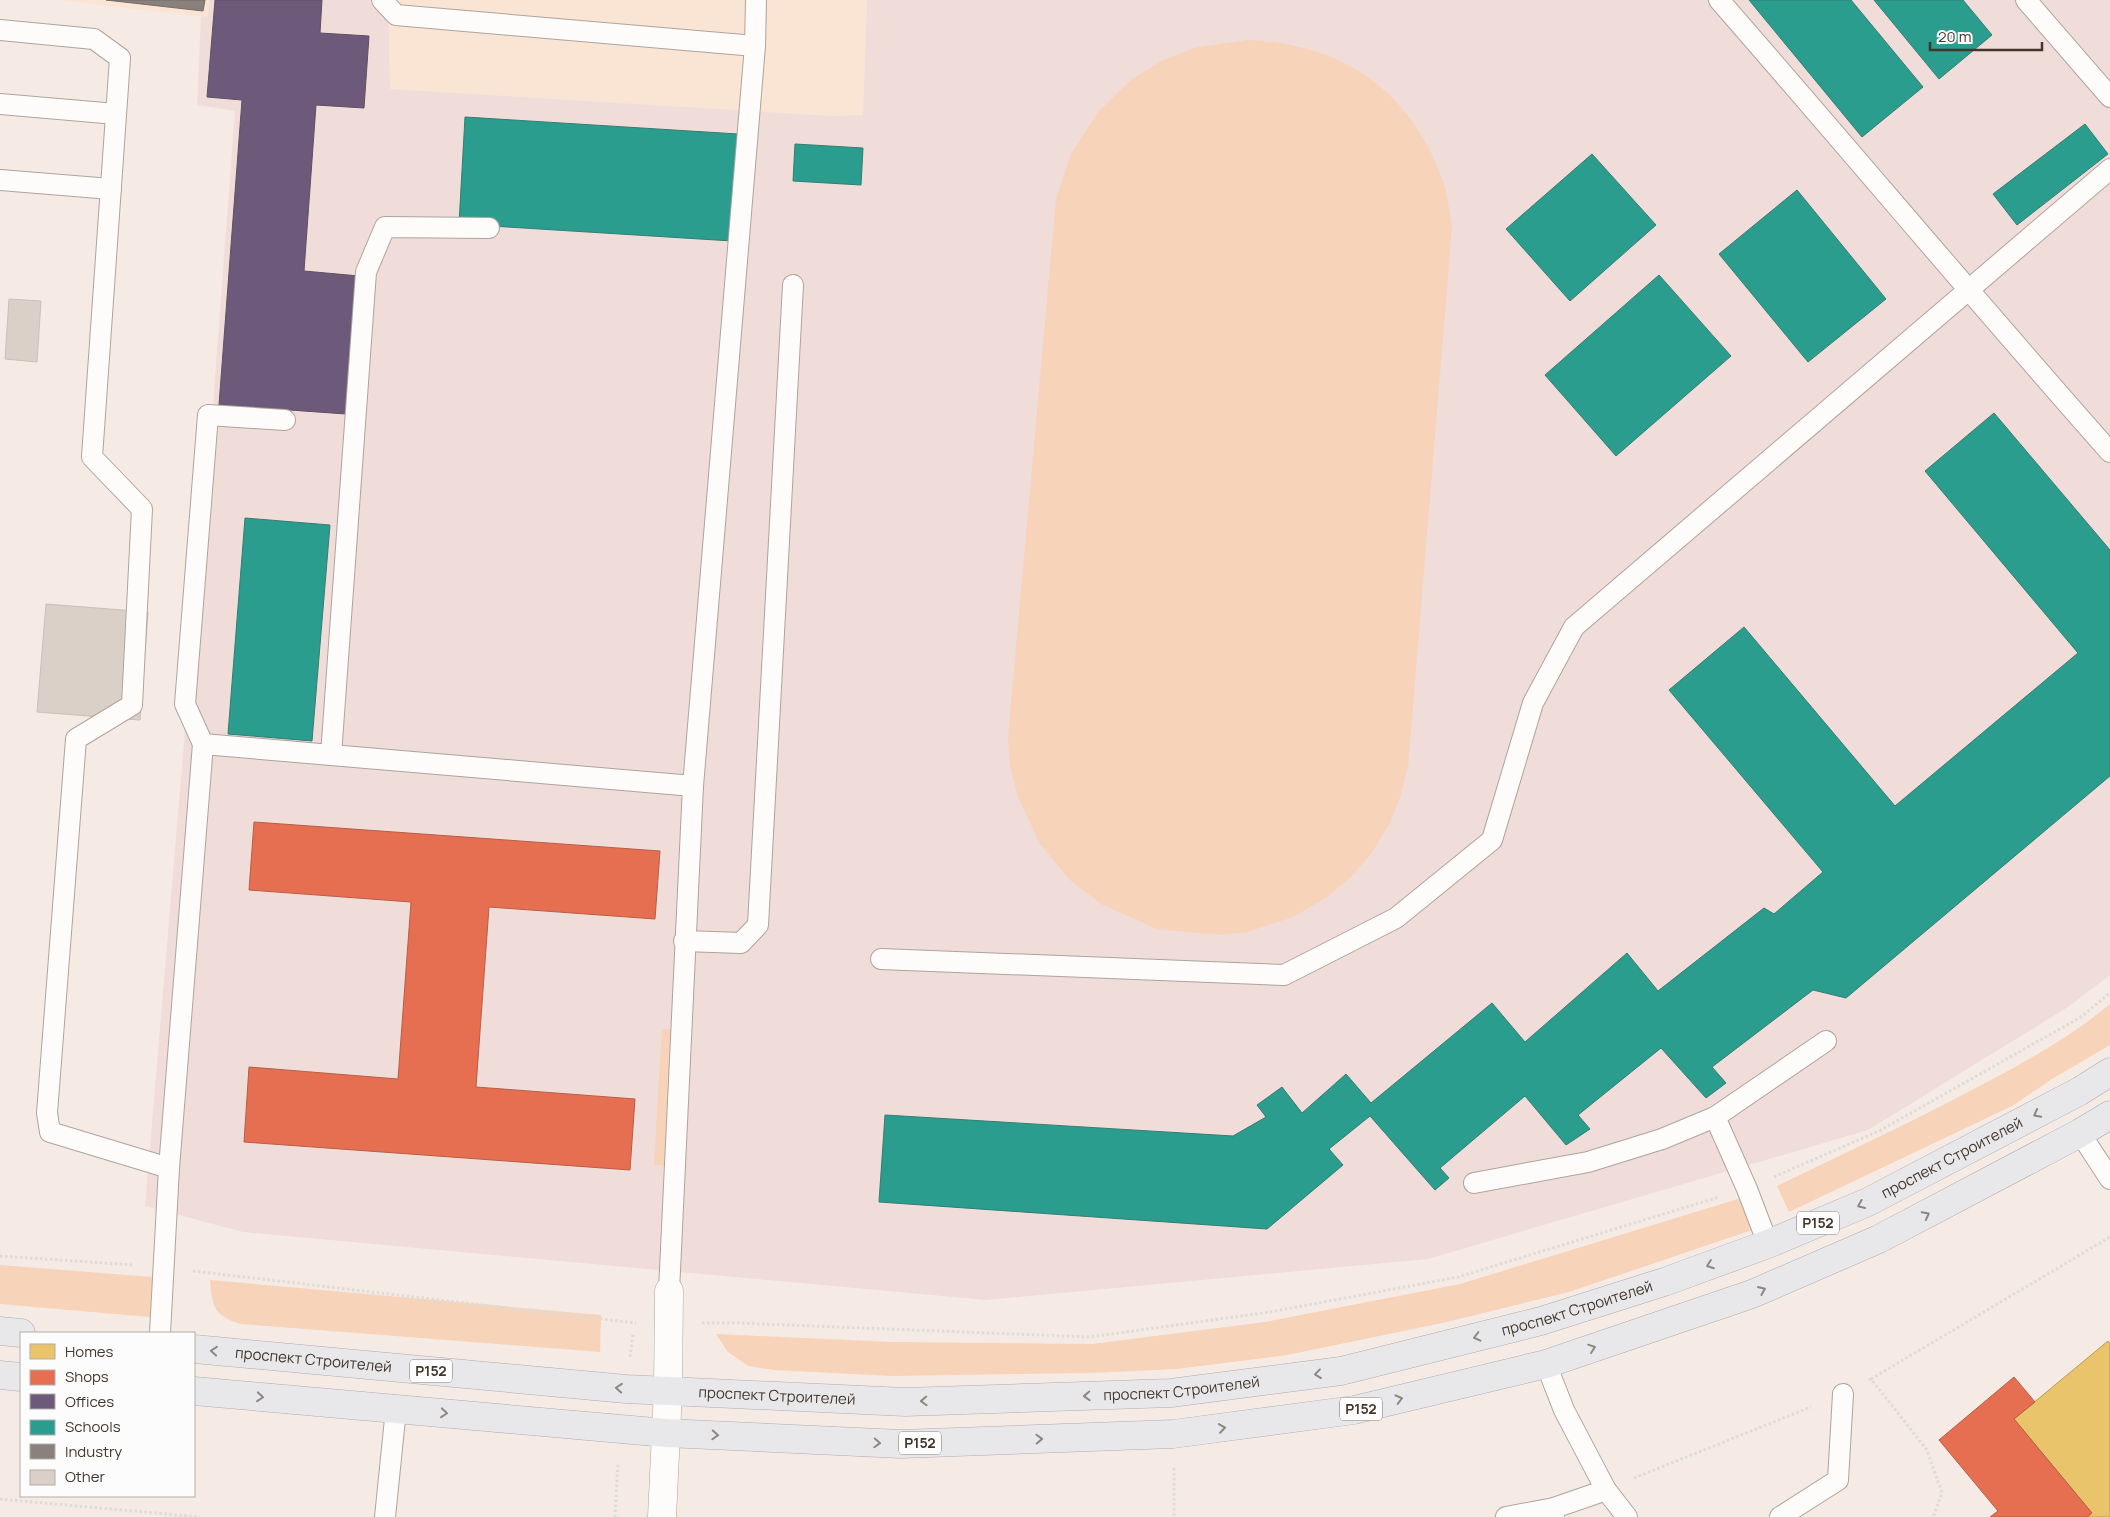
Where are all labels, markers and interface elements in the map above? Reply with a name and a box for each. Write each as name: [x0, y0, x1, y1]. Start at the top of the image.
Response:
scale bar: [1930, 20, 2042, 52]
text: 20 m: [1938, 26, 1971, 47]
one-way arrow: [2033, 1108, 2042, 1118]
street label: проспект Строителей: [1877, 1112, 2026, 1203]
one-way arrow: [1857, 1198, 1866, 1209]
one-way arrow: [1921, 1211, 1930, 1221]
road number: Р152: [1797, 1212, 1839, 1234]
one-way arrow: [1707, 1259, 1715, 1269]
street label: проспект Строителей: [1499, 1275, 1655, 1340]
one-way arrow: [1757, 1285, 1766, 1296]
one-way arrow: [1472, 1331, 1481, 1342]
legend: [20, 1332, 195, 1497]
text: Homes: [65, 1341, 114, 1362]
street label: проспект Строителей: [234, 1342, 393, 1377]
one-way arrow: [1587, 1344, 1596, 1354]
one-way arrow: [209, 1346, 217, 1357]
road number: Р152: [410, 1360, 452, 1382]
text: Shops: [65, 1366, 109, 1387]
one-way arrow: [1314, 1368, 1323, 1378]
street label: проспект Строителей: [1103, 1371, 1261, 1405]
street label: проспект Строителей: [698, 1381, 856, 1410]
one-way arrow: [615, 1383, 623, 1394]
one-way arrow: [1083, 1390, 1091, 1401]
text: Offices: [65, 1391, 114, 1412]
one-way arrow: [256, 1391, 264, 1402]
one-way arrow: [1395, 1394, 1404, 1405]
one-way arrow: [920, 1396, 928, 1406]
road number: Р152: [1340, 1398, 1382, 1420]
one-way arrow: [440, 1407, 448, 1418]
text: Schools: [65, 1416, 121, 1437]
one-way arrow: [1218, 1423, 1226, 1434]
one-way arrow: [711, 1430, 719, 1440]
road number: Р152: [899, 1432, 941, 1455]
one-way arrow: [1036, 1434, 1044, 1444]
one-way arrow: [873, 1437, 881, 1448]
text: Industry: [65, 1441, 122, 1462]
text: Other: [65, 1466, 106, 1487]

